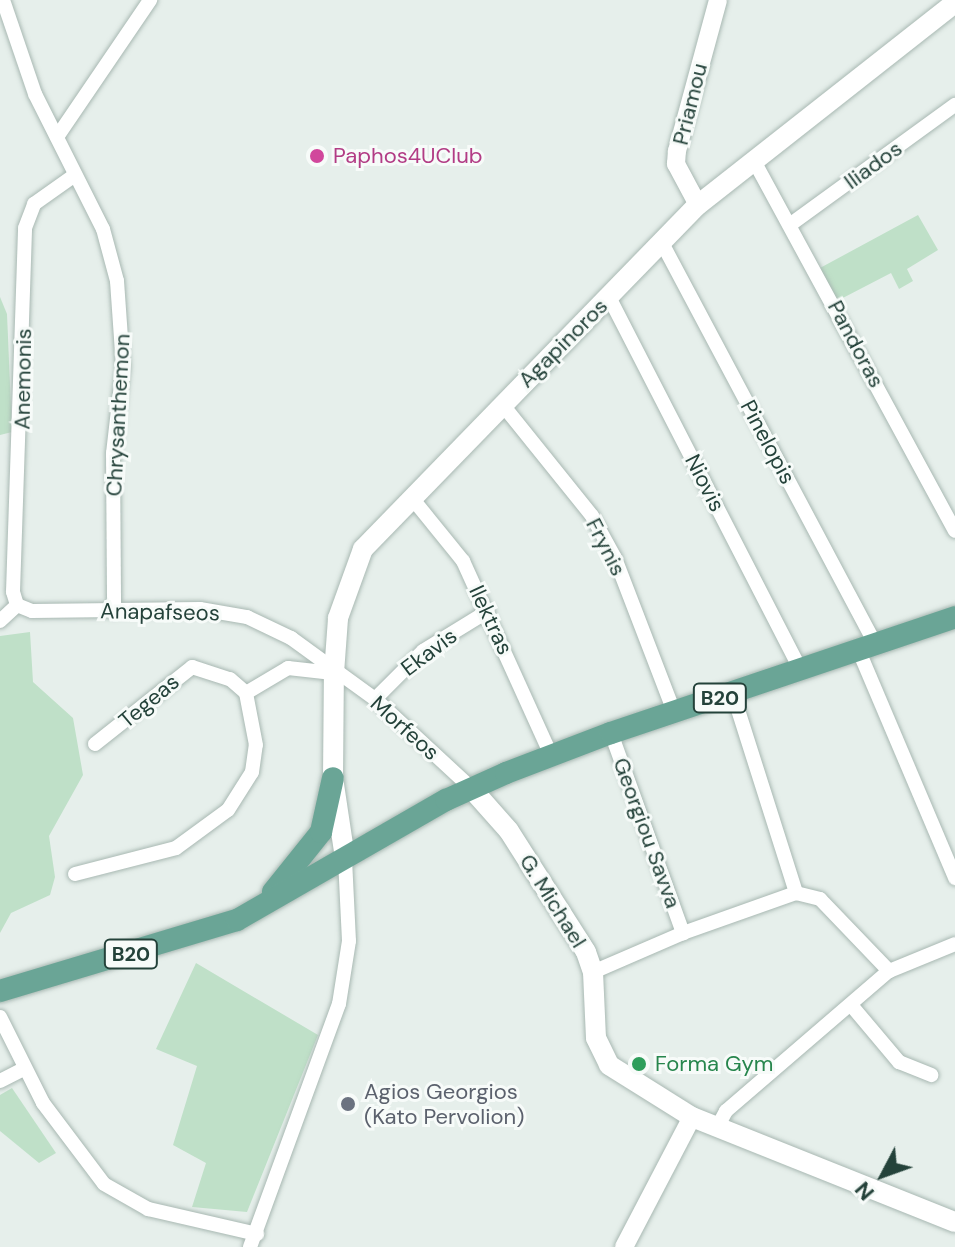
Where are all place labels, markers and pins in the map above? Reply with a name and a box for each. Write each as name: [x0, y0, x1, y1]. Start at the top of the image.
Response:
place label: Paphos4UClub: [333, 143, 483, 169]
marker: Paphos4UClub: [308, 147, 326, 165]
place label: Forma Gym: [655, 1051, 773, 1077]
marker: Forma Gym: [630, 1055, 648, 1073]
place label: Agios Georgios (Kato Pervolion): [364, 1078, 524, 1130]
marker: Agios Georgios (Kato Pervolion): [339, 1095, 357, 1113]

